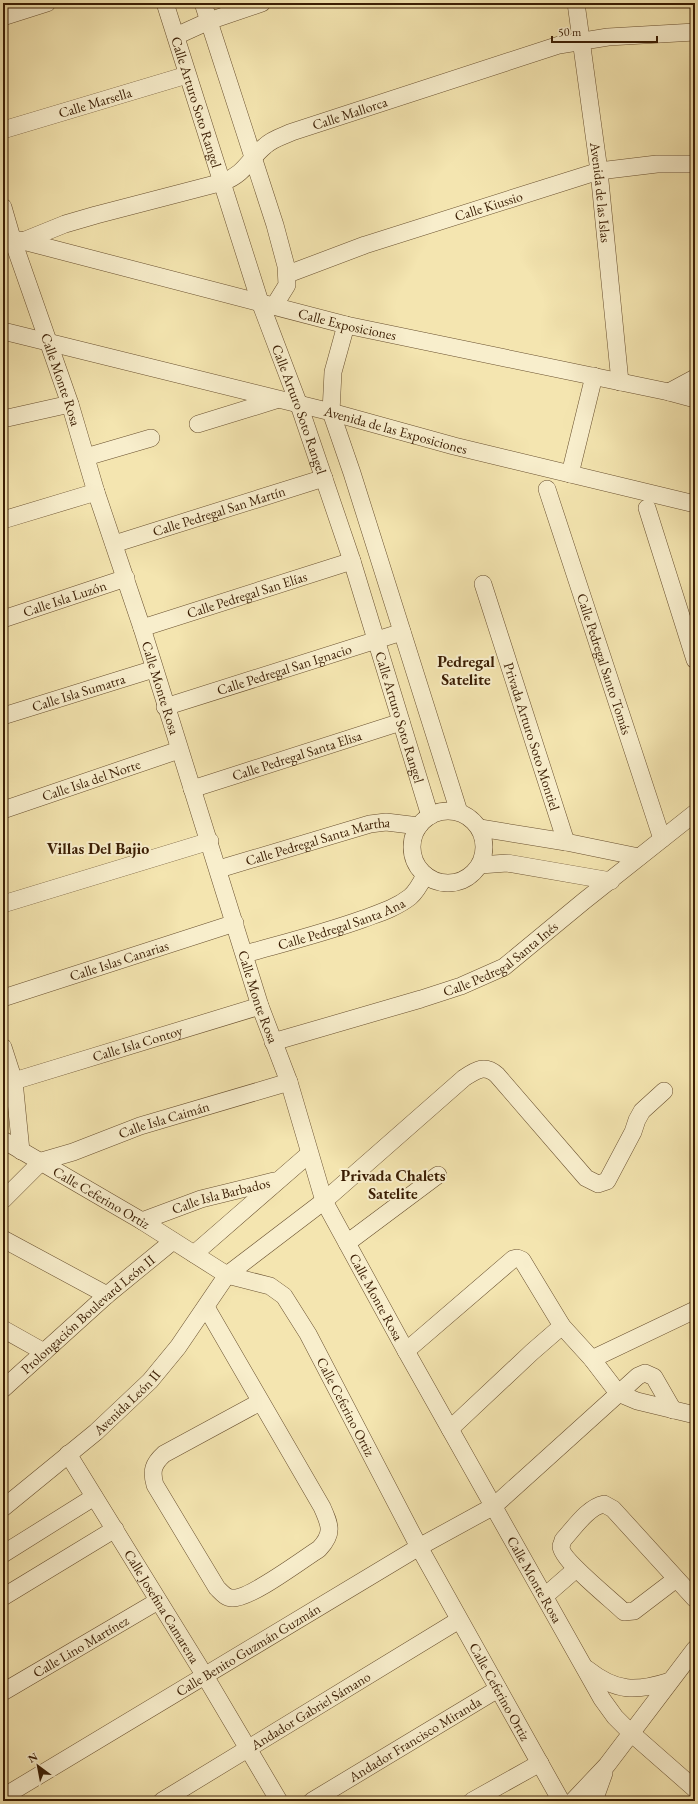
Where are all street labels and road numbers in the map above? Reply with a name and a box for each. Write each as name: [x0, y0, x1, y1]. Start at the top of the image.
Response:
street label: Calle Arturo Soto Rangel: [167, 34, 226, 171]
street label: Calle Marsella: [56, 83, 134, 122]
street label: Calle Mallorca: [310, 92, 390, 134]
street label: Avenida de las Islas: [586, 140, 615, 244]
street label: Calle Kiussio: [452, 187, 525, 225]
street label: Calle Exposiciones: [296, 304, 398, 344]
street label: Calle Monte Rosa: [37, 331, 85, 428]
street label: Calle Arturo Soto Rangel: [268, 342, 331, 477]
street label: Avenida de las Exposiciones: [321, 401, 470, 458]
street label: Calle Pedregal San Martín: [150, 482, 288, 540]
street label: Calle Pedregal San Elías: [184, 567, 310, 622]
street label: Calle Isla Luzón: [21, 576, 109, 621]
street label: Calle Pedregal Santo Tomás: [573, 591, 636, 737]
street label: Calle Monte Rosa: [138, 639, 184, 737]
street label: Calle Pedregal San Ignacio: [215, 640, 354, 699]
street label: Calle Arturo Soto Rangel: [371, 649, 429, 786]
street label: Privada Arturo Soto Montiel: [500, 660, 564, 813]
street label: Calle Isla Sumatra: [30, 669, 128, 715]
street label: Calle Pedregal Santa Elisa: [230, 726, 364, 785]
street label: Calle Isla del Norte: [39, 755, 143, 805]
street label: Calle Pedregal Santa Martha: [243, 813, 392, 870]
street label: Calle Pedregal Santa Ana: [276, 894, 409, 954]
street label: Calle Pedregal Santa Inés: [441, 917, 562, 1000]
street label: Calle Islas Canarias: [67, 936, 171, 985]
street label: Calle Monte Rosa: [234, 948, 282, 1046]
street label: Calle Isla Contoy: [90, 1021, 185, 1066]
street label: Calle Isla Caimán: [116, 1097, 212, 1143]
street label: Calle Ceferino Ortiz: [50, 1162, 154, 1233]
street label: Calle Isla Barbados: [169, 1173, 272, 1218]
street label: Prolongación Boulevard León II: [17, 1250, 159, 1378]
street label: Calle Monte Rosa: [345, 1250, 408, 1344]
street label: Calle Ceferino Ortiz: [313, 1354, 379, 1460]
street label: Avenida León II: [89, 1366, 165, 1439]
street label: Calle Monte Rosa: [503, 1533, 567, 1627]
street label: Calle Josefina Camarena: [120, 1546, 204, 1667]
street label: Calle Benito Guzmán Guzmán: [173, 1599, 324, 1700]
street label: Calle Lino Martínez: [29, 1611, 132, 1682]
street label: Calle Ceferino Ortiz: [465, 1640, 535, 1744]
street label: Andador Gabriel Sámano: [247, 1667, 374, 1754]
street label: Andador Francisco Miranda: [344, 1692, 485, 1786]

